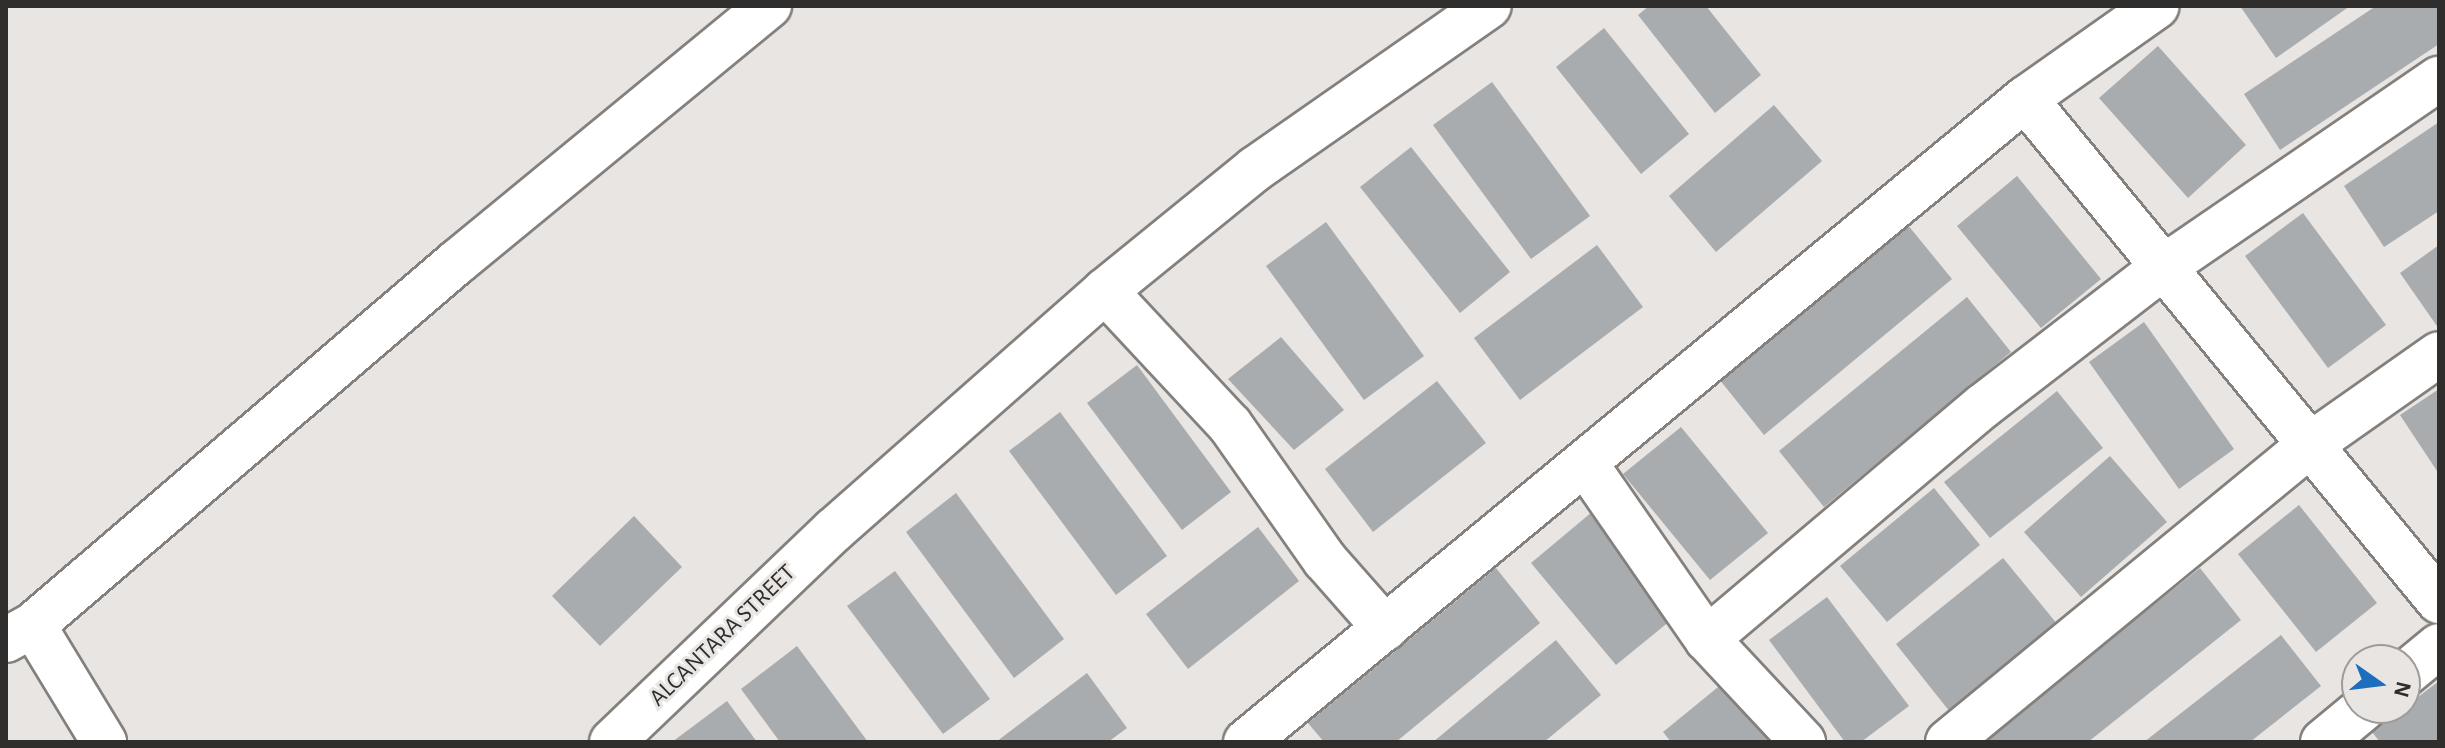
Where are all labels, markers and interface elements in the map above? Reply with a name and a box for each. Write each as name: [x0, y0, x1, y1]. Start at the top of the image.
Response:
street label: ALCANTARA STREET: [644, 559, 802, 713]
north arrow: [2341, 644, 2421, 724]
text: N: [2390, 679, 2415, 699]

